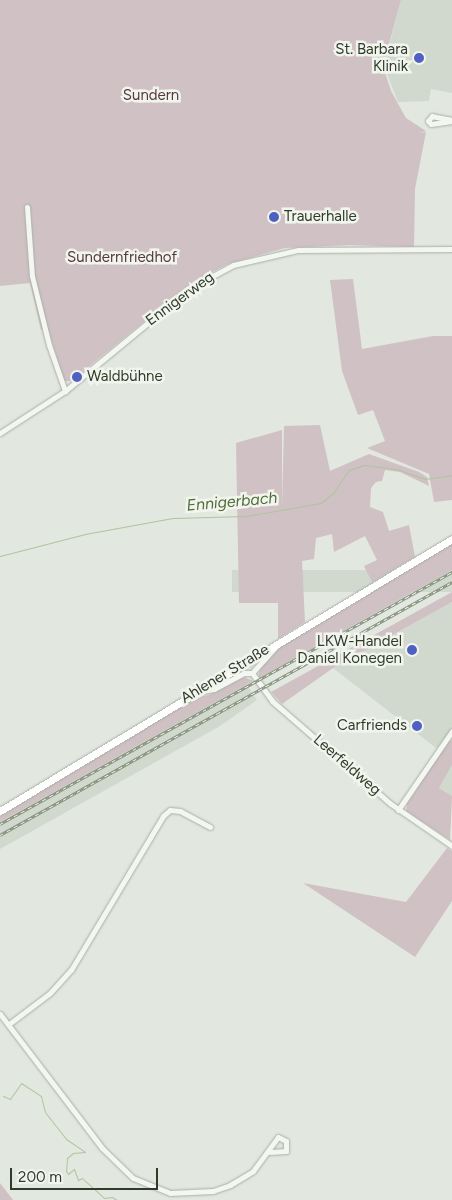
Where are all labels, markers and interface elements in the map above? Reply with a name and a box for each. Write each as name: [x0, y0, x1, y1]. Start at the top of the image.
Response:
place label: St. Barbara Klinik: [335, 40, 408, 75]
marker: St. Barbara Klinik: [412, 51, 426, 65]
park label: Sundern: [123, 87, 179, 105]
place label: Trauerhalle: [284, 208, 357, 226]
marker: Trauerhalle: [268, 211, 280, 223]
park label: Sundernfriedhof: [67, 249, 177, 267]
street label: Ennigerweg: [142, 268, 218, 330]
place label: Waldbühne: [87, 368, 163, 386]
marker: Waldbühne: [71, 371, 83, 383]
water label: Ennigerbach: [186, 488, 278, 516]
place label: LKW-Handel Daniel Konegen: [297, 632, 402, 667]
street label: Ahlener Straße: [178, 641, 272, 707]
marker: LKW-Handel Daniel Konegen: [406, 644, 418, 656]
place label: Carfriends: [337, 717, 407, 735]
marker: Carfriends: [411, 720, 423, 732]
street label: Leerfeldweg: [310, 731, 384, 799]
scale bar: [12, 1158, 160, 1190]
text: 200 m: [18, 1168, 62, 1186]

